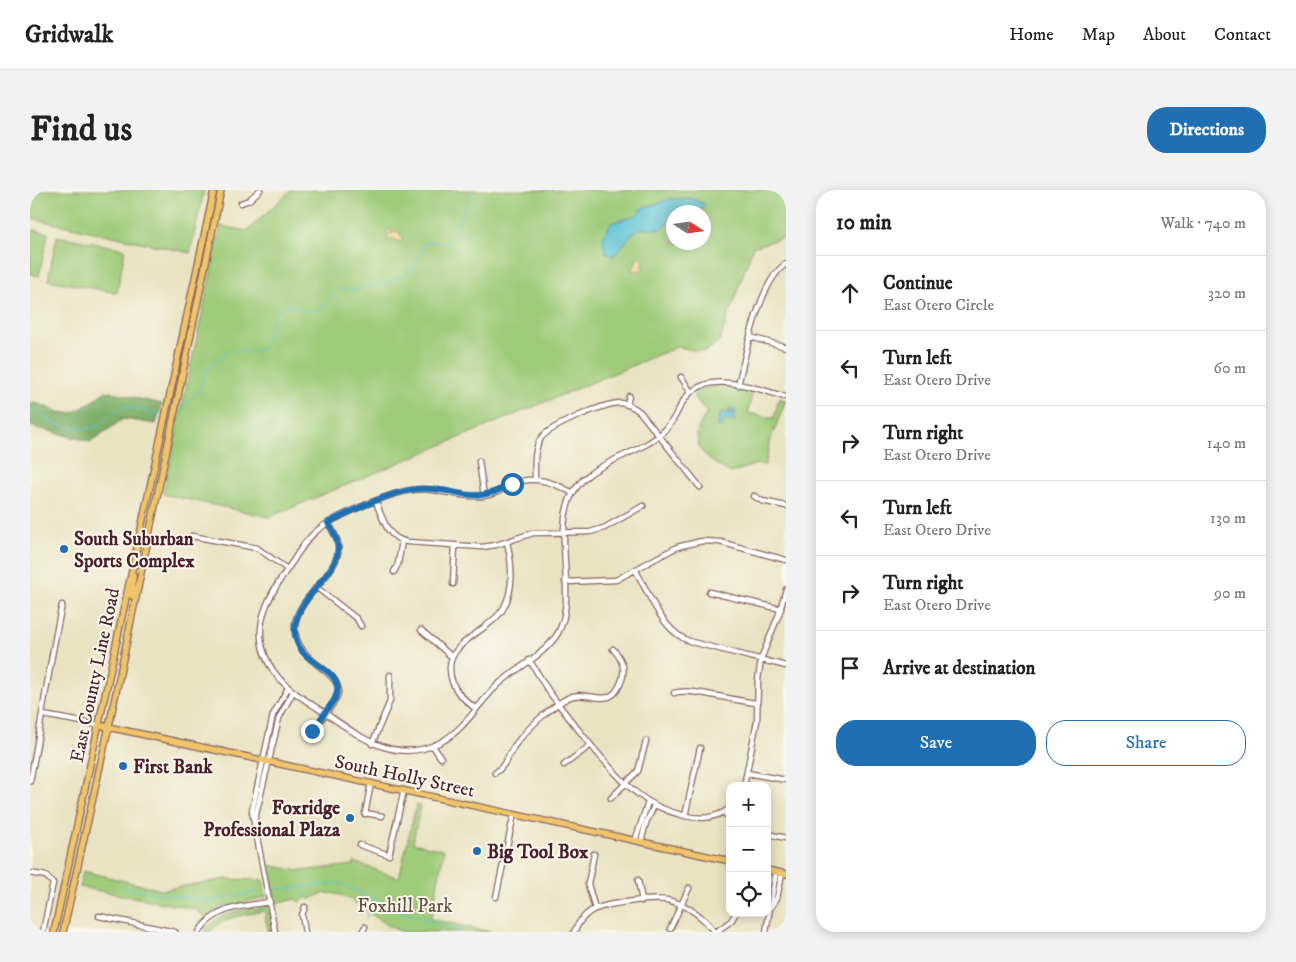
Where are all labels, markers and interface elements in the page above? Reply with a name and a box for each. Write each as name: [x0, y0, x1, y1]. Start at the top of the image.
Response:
text: Gridwalk: [25, 20, 113, 50]
text: Home: [1009, 24, 1054, 46]
text: Map: [1082, 24, 1115, 46]
text: About: [1143, 24, 1186, 46]
text: Contact: [1214, 24, 1271, 46]
button: Directions: [1147, 107, 1266, 153]
text: Find us: [30, 108, 132, 152]
north arrow: [666, 205, 711, 250]
text: 10 min: [836, 210, 892, 236]
text: Walk · 740 m: [1161, 213, 1246, 233]
text: Continue: [883, 272, 953, 295]
icon: ahead: [836, 279, 864, 307]
text: 320 m: [1208, 283, 1246, 303]
text: East Otero Circle: [883, 295, 994, 315]
text: Turn left: [883, 347, 952, 370]
icon: left: [836, 354, 864, 382]
text: 60 m: [1214, 358, 1246, 378]
text: East Otero Drive: [883, 370, 991, 390]
text: Turn right: [883, 422, 963, 445]
icon: right: [836, 429, 864, 457]
text: 140 m: [1207, 433, 1246, 453]
text: East Otero Drive: [883, 445, 991, 465]
route start: [501, 473, 524, 496]
text: Turn left: [883, 497, 952, 520]
icon: left: [836, 504, 864, 532]
text: 130 m: [1210, 508, 1246, 528]
text: East Otero Drive: [883, 520, 991, 540]
place label: South Suburban Sports Complex: [74, 528, 195, 573]
marker: South Suburban Sports Complex: [58, 543, 70, 555]
text: Turn right: [883, 572, 963, 595]
icon: right: [836, 579, 864, 607]
text: 90 m: [1214, 583, 1246, 603]
street label: East County Line Road: [66, 585, 125, 765]
text: East Otero Drive: [883, 595, 991, 615]
icon: arrive: [836, 654, 864, 682]
text: Arrive at destination: [883, 657, 1035, 680]
route end: [301, 720, 324, 743]
button: Save: [836, 720, 1036, 766]
button: Share: [1046, 720, 1246, 766]
street label: South Holly Street: [333, 750, 477, 803]
place label: First Bank: [133, 756, 213, 779]
marker: First Bank: [117, 760, 129, 772]
map controls: [726, 782, 771, 917]
button: +: [726, 782, 771, 827]
place label: Foxridge Professional Plaza: [203, 797, 341, 842]
marker: Foxridge Professional Plaza: [344, 812, 356, 824]
button: −: [726, 827, 771, 872]
place label: Big Tool Box: [487, 841, 589, 864]
marker: Big Tool Box: [471, 845, 483, 857]
button: locate: [726, 872, 771, 917]
park label: Foxhill Park: [357, 895, 453, 918]

